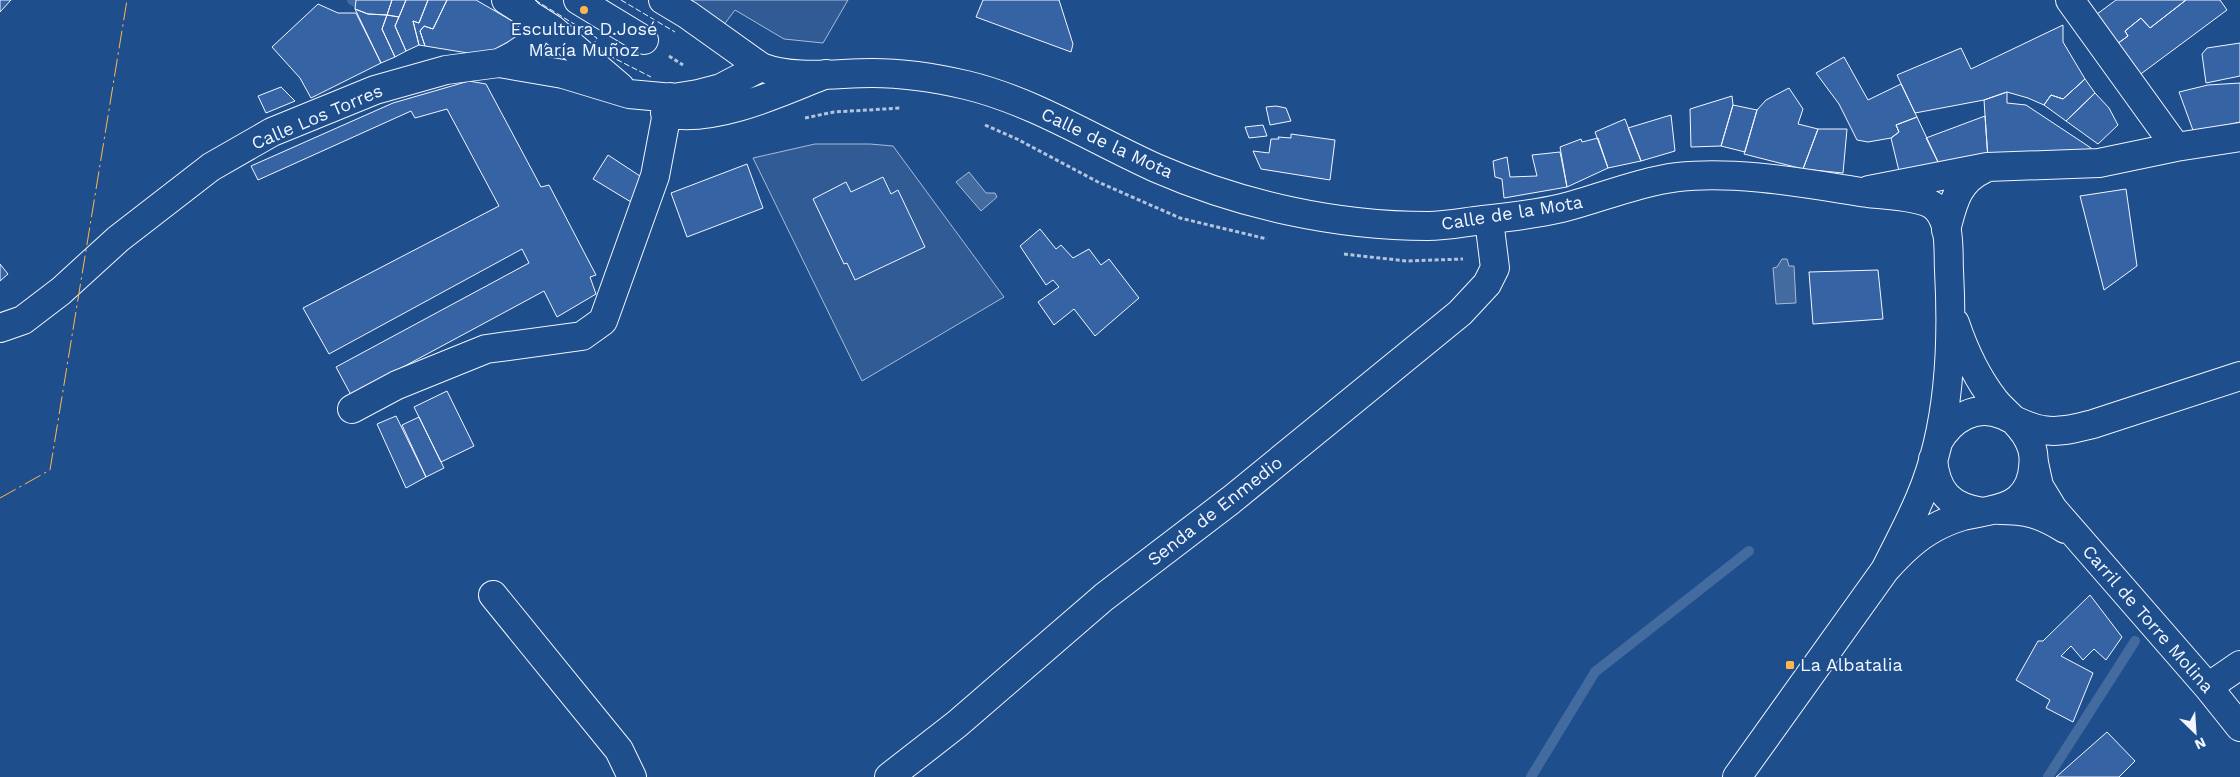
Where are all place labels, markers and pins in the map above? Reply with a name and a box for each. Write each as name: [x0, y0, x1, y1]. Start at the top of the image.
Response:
marker: Escultura D.José María Muñoz: [578, 4, 590, 16]
place label: Escultura D.José María Muñoz: [511, 18, 657, 60]
place label: La Albatalia: [1800, 654, 1903, 675]
marker: La Albatalia: [1784, 659, 1796, 671]

